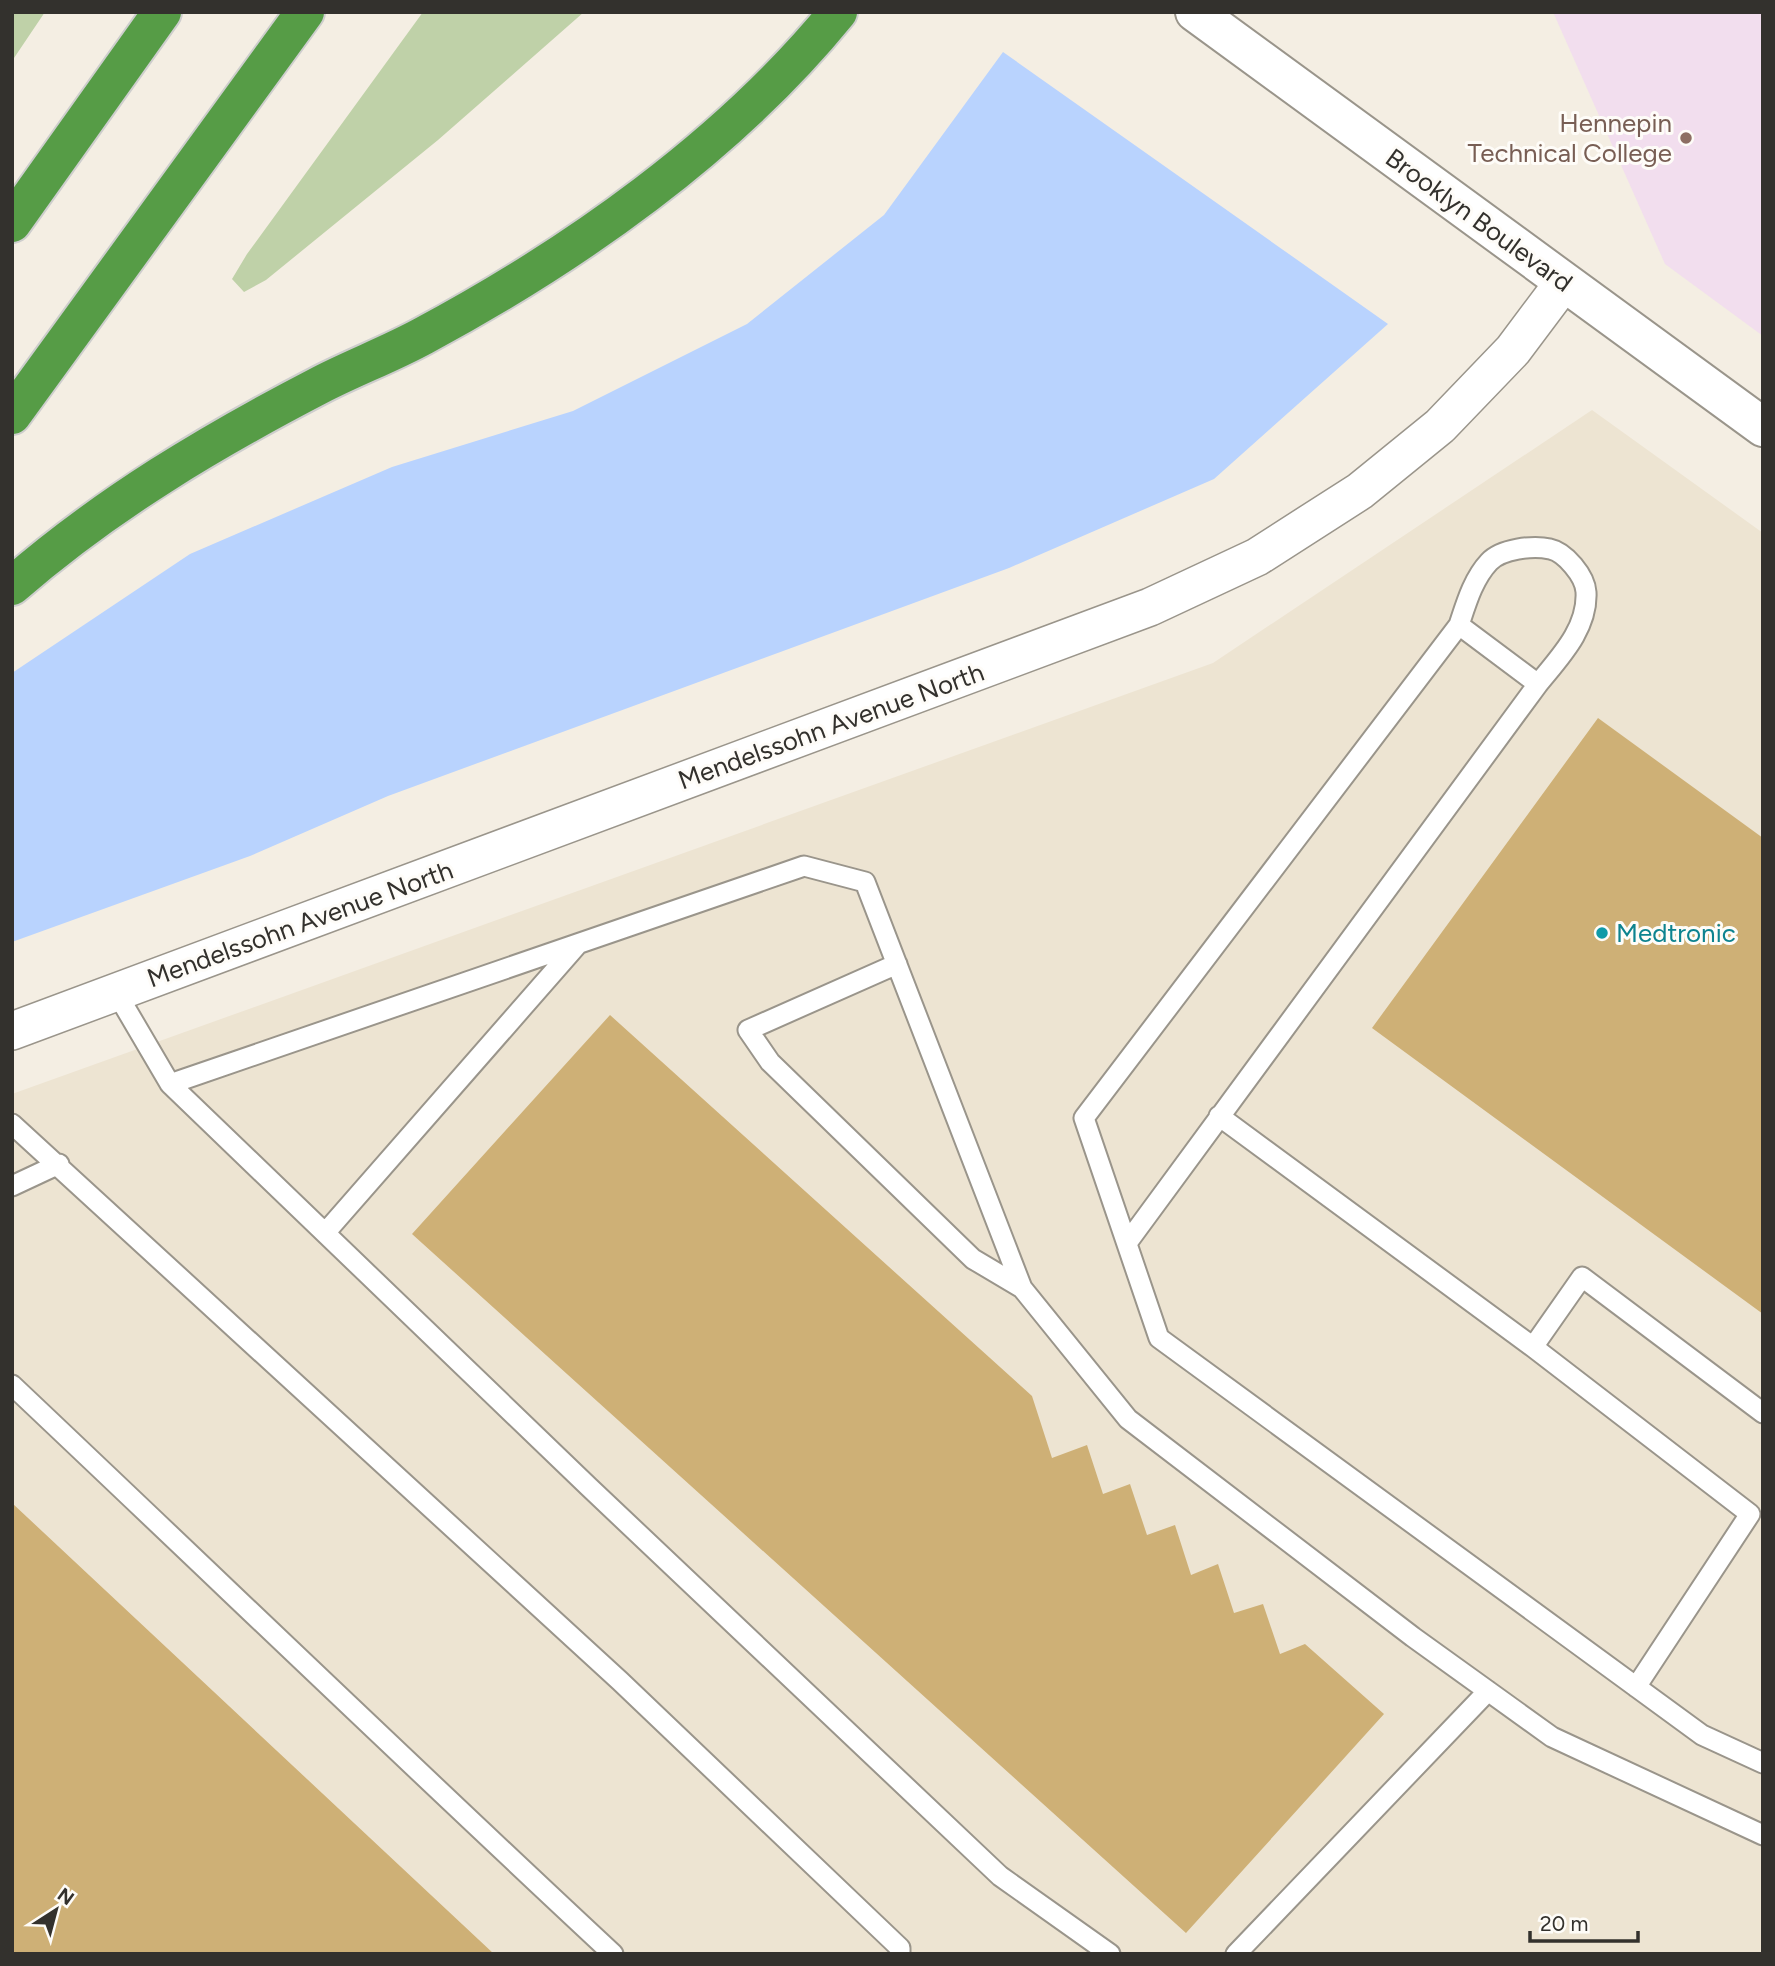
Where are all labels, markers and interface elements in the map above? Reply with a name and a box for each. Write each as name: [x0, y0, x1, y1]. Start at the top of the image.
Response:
place label: Hennepin Technical College: [1468, 107, 1672, 169]
marker: Hennepin Technical College: [1678, 130, 1694, 146]
street label: Brooklyn Boulevard: [1379, 141, 1579, 299]
street label: Mendelssohn Avenue North: [674, 656, 988, 796]
street label: Mendelssohn Avenue North: [143, 854, 457, 994]
place label: Medtronic: [1616, 917, 1736, 949]
marker: Medtronic: [1594, 925, 1610, 941]
north arrow: [21, 1875, 91, 1945]
text: N: [53, 1883, 78, 1910]
scale bar: [1530, 1899, 1638, 1943]
text: 20 m: [1540, 1911, 1588, 1936]

